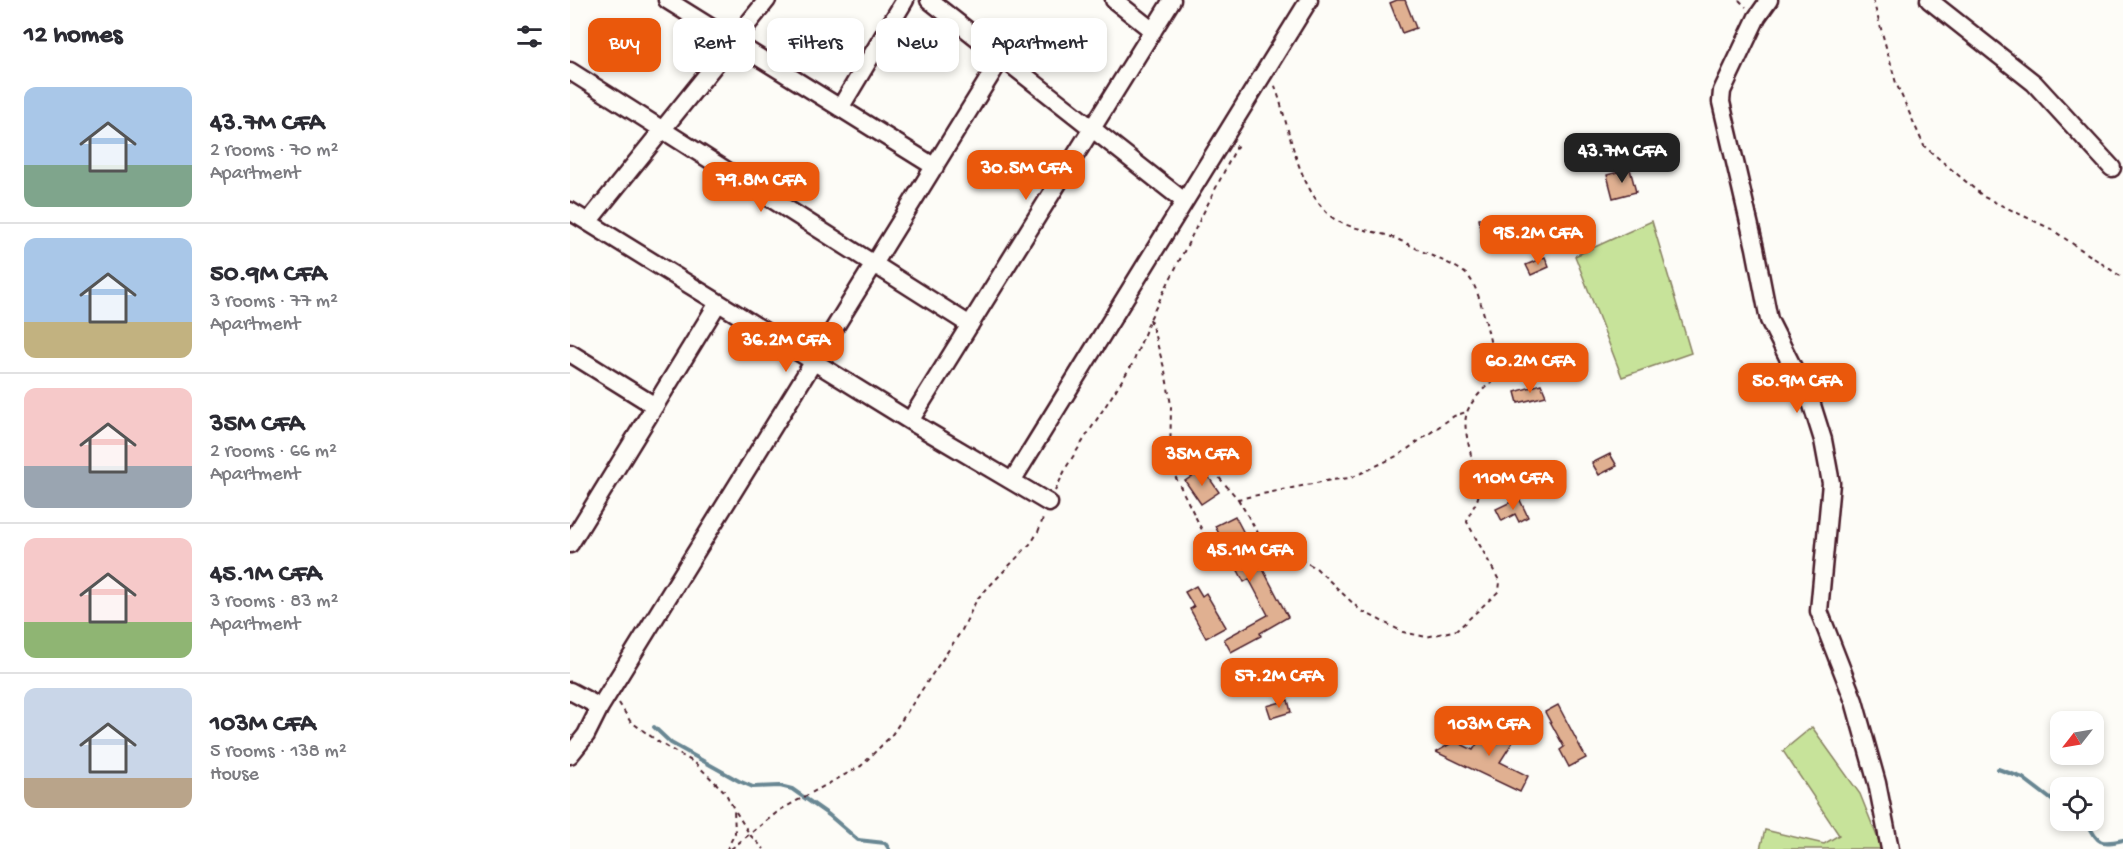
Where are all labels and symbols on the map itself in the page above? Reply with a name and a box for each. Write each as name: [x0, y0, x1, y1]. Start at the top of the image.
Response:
pin: 43.7M CFA: [1553, 133, 1691, 184]
pin: 30.5M CFA: [957, 150, 1095, 201]
pin: 79.8M CFA: [692, 162, 830, 213]
pin: 95.2M CFA: [1469, 215, 1607, 266]
pin: 36.2M CFA: [717, 322, 855, 373]
pin: 60.2M CFA: [1461, 343, 1599, 394]
pin: 50.9M CFA: [1728, 363, 1866, 414]
pin: 35M CFA: [1147, 436, 1257, 487]
pin: 110M CFA: [1451, 460, 1575, 511]
pin: 45.1M CFA: [1181, 532, 1319, 583]
pin: 57.2M CFA: [1210, 658, 1348, 709]
pin: 103M CFA: [1427, 706, 1551, 757]
north arrow: [2050, 711, 2104, 765]

